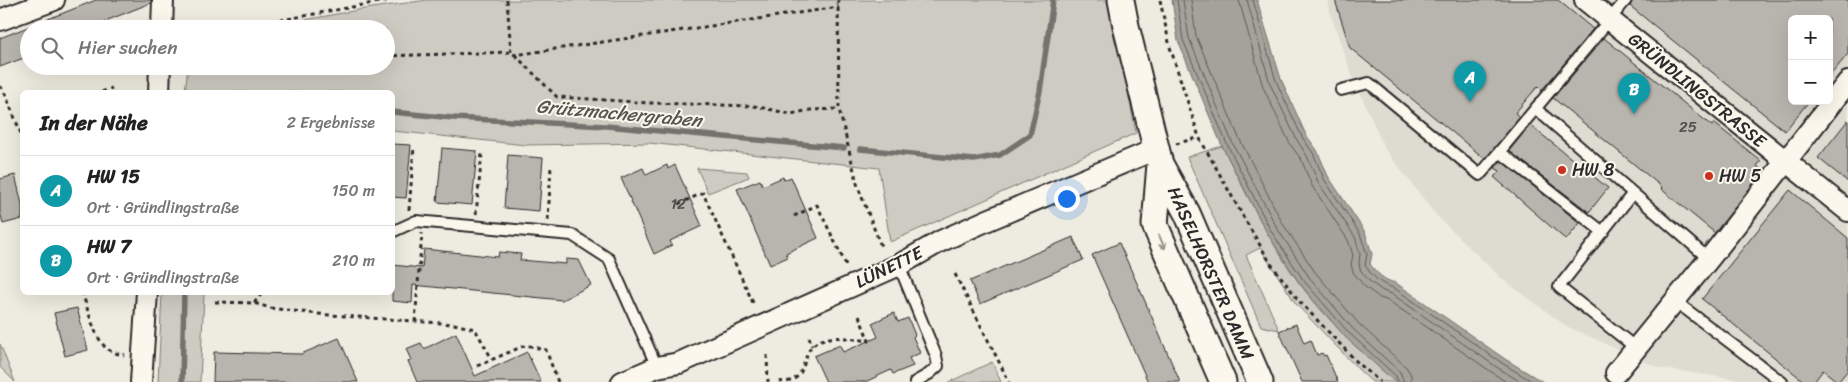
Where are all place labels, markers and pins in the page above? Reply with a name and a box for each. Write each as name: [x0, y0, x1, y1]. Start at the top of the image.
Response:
pin: A: [1454, 61, 1486, 102]
pin: B: [1618, 73, 1650, 114]
place label: HW 8: [1572, 154, 1615, 186]
place label: HW 5: [1719, 160, 1762, 192]
marker: HW 8: [1556, 164, 1568, 176]
marker: HW 5: [1703, 170, 1715, 182]

